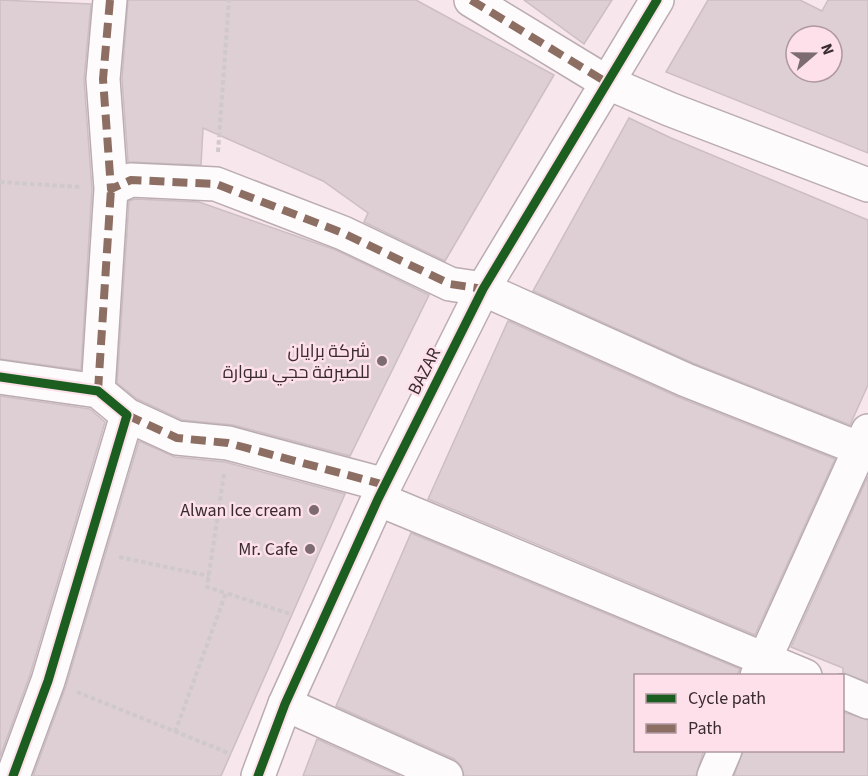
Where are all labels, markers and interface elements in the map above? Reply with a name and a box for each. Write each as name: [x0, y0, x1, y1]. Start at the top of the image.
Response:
north arrow: [784, 24, 844, 84]
text: N: [815, 40, 839, 58]
place label: شركة برايان للصيرفة حجي سوارة: [223, 339, 370, 386]
street label: BAZAR: [402, 343, 447, 399]
marker: شركة برايان للصيرفة حجي سوارة: [375, 354, 389, 368]
place label: Alwan Ice cream: [180, 498, 302, 523]
marker: Alwan Ice cream: [307, 503, 321, 517]
place label: Mr. Cafe: [238, 537, 298, 562]
marker: Mr. Cafe: [303, 542, 317, 556]
legend: [634, 674, 844, 752]
text: Cycle path: [688, 686, 766, 711]
text: Path: [688, 716, 722, 741]

